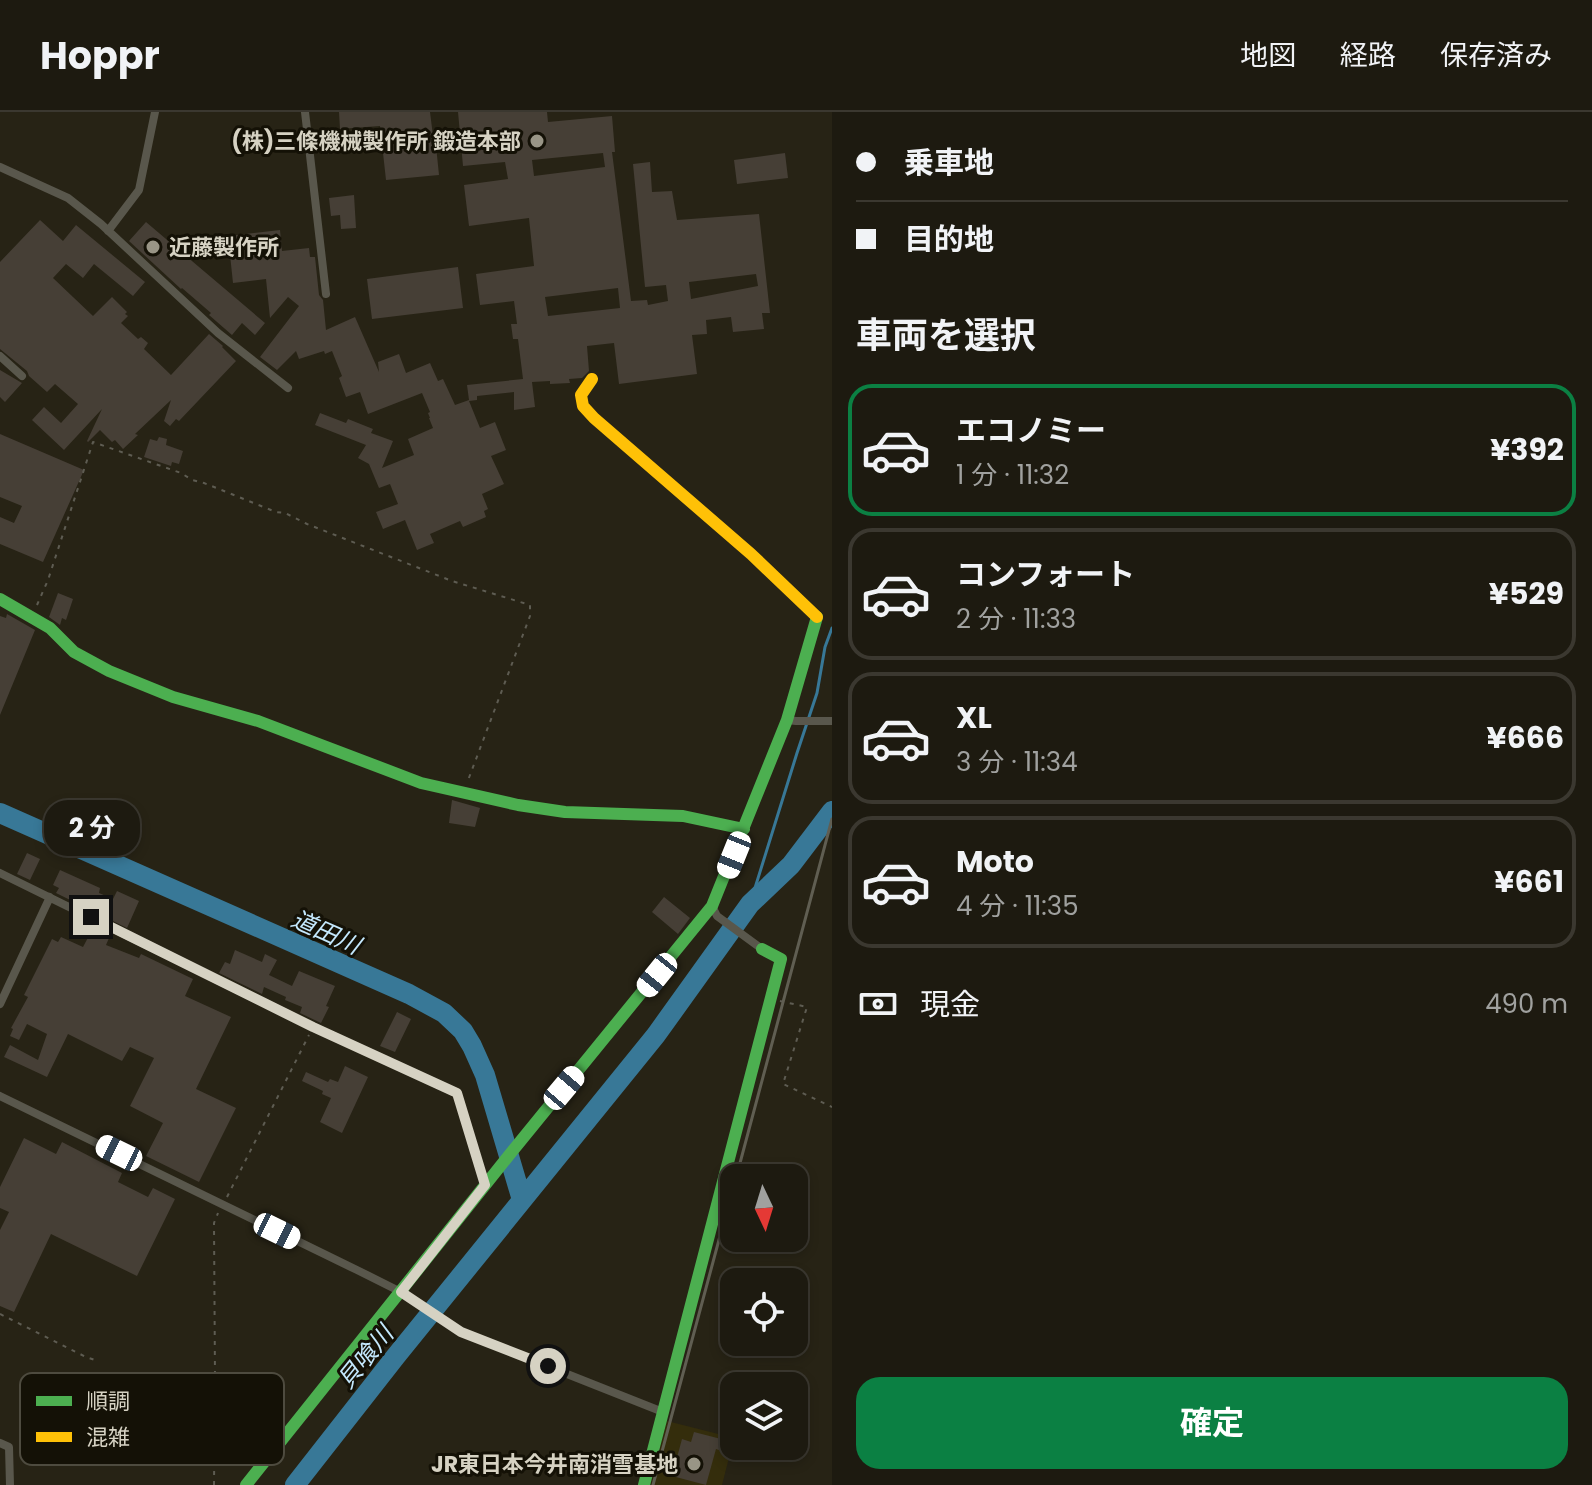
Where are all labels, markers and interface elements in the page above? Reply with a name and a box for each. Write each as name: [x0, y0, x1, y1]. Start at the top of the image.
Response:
text: Hoppr: [40, 29, 160, 82]
text: 地図: [1240, 36, 1296, 75]
text: 経路: [1340, 36, 1396, 75]
text: 保存済み: [1440, 36, 1552, 75]
place label: (株)三條機械製作所 鍛造本部: [231, 126, 521, 157]
marker: (株)三條機械製作所 鍛造本部: [528, 132, 546, 150]
text: 乗車地: [904, 141, 994, 184]
text: 目的地: [904, 218, 994, 261]
place label: 近藤製作所: [169, 232, 279, 263]
marker: 近藤製作所: [144, 238, 162, 256]
text: 車両を選択: [856, 310, 1036, 361]
text: エコノミー: [956, 409, 1106, 452]
icon: car: [860, 414, 932, 486]
text: ¥392: [1490, 428, 1564, 471]
text: 1 分 · 11:32: [956, 457, 1069, 493]
text: コンフォート: [956, 553, 1135, 596]
icon: car: [860, 558, 932, 630]
text: ¥529: [1489, 572, 1564, 615]
text: 2 分 · 11:33: [956, 601, 1076, 637]
text: XL: [956, 696, 992, 739]
icon: car: [860, 702, 932, 774]
text: ¥666: [1487, 716, 1564, 759]
text: 3 分 · 11:34: [956, 744, 1078, 780]
callout: 2 分: [43, 801, 139, 857]
text: 2 分: [69, 810, 115, 846]
car: [714, 828, 754, 882]
text: Moto: [956, 840, 1034, 883]
icon: car: [860, 846, 932, 918]
text: ¥661: [1494, 860, 1564, 903]
text: 4 分 · 11:35: [956, 888, 1079, 924]
route end: [73, 899, 109, 935]
water label: 道田川: [286, 902, 368, 963]
car: [633, 949, 681, 1001]
icon: cash: [856, 982, 900, 1026]
text: 現金: [920, 983, 980, 1026]
text: 490 m: [1485, 986, 1568, 1022]
car: [539, 1062, 589, 1114]
car: [92, 1132, 146, 1174]
north arrow: [720, 1164, 808, 1252]
map controls: [720, 1164, 808, 1460]
car: [250, 1210, 304, 1252]
button: locate: [720, 1268, 808, 1356]
water label: 貝喰川: [330, 1316, 402, 1395]
route start: [530, 1348, 566, 1384]
button: layers: [720, 1372, 808, 1460]
legend: [20, 1373, 284, 1465]
button: 確定: [856, 1377, 1568, 1469]
text: 順調: [86, 1386, 130, 1417]
text: 混雑: [86, 1422, 130, 1453]
place label: JR東日本今井南消雪基地: [431, 1449, 678, 1480]
marker: JR東日本今井南消雪基地: [685, 1455, 703, 1473]

